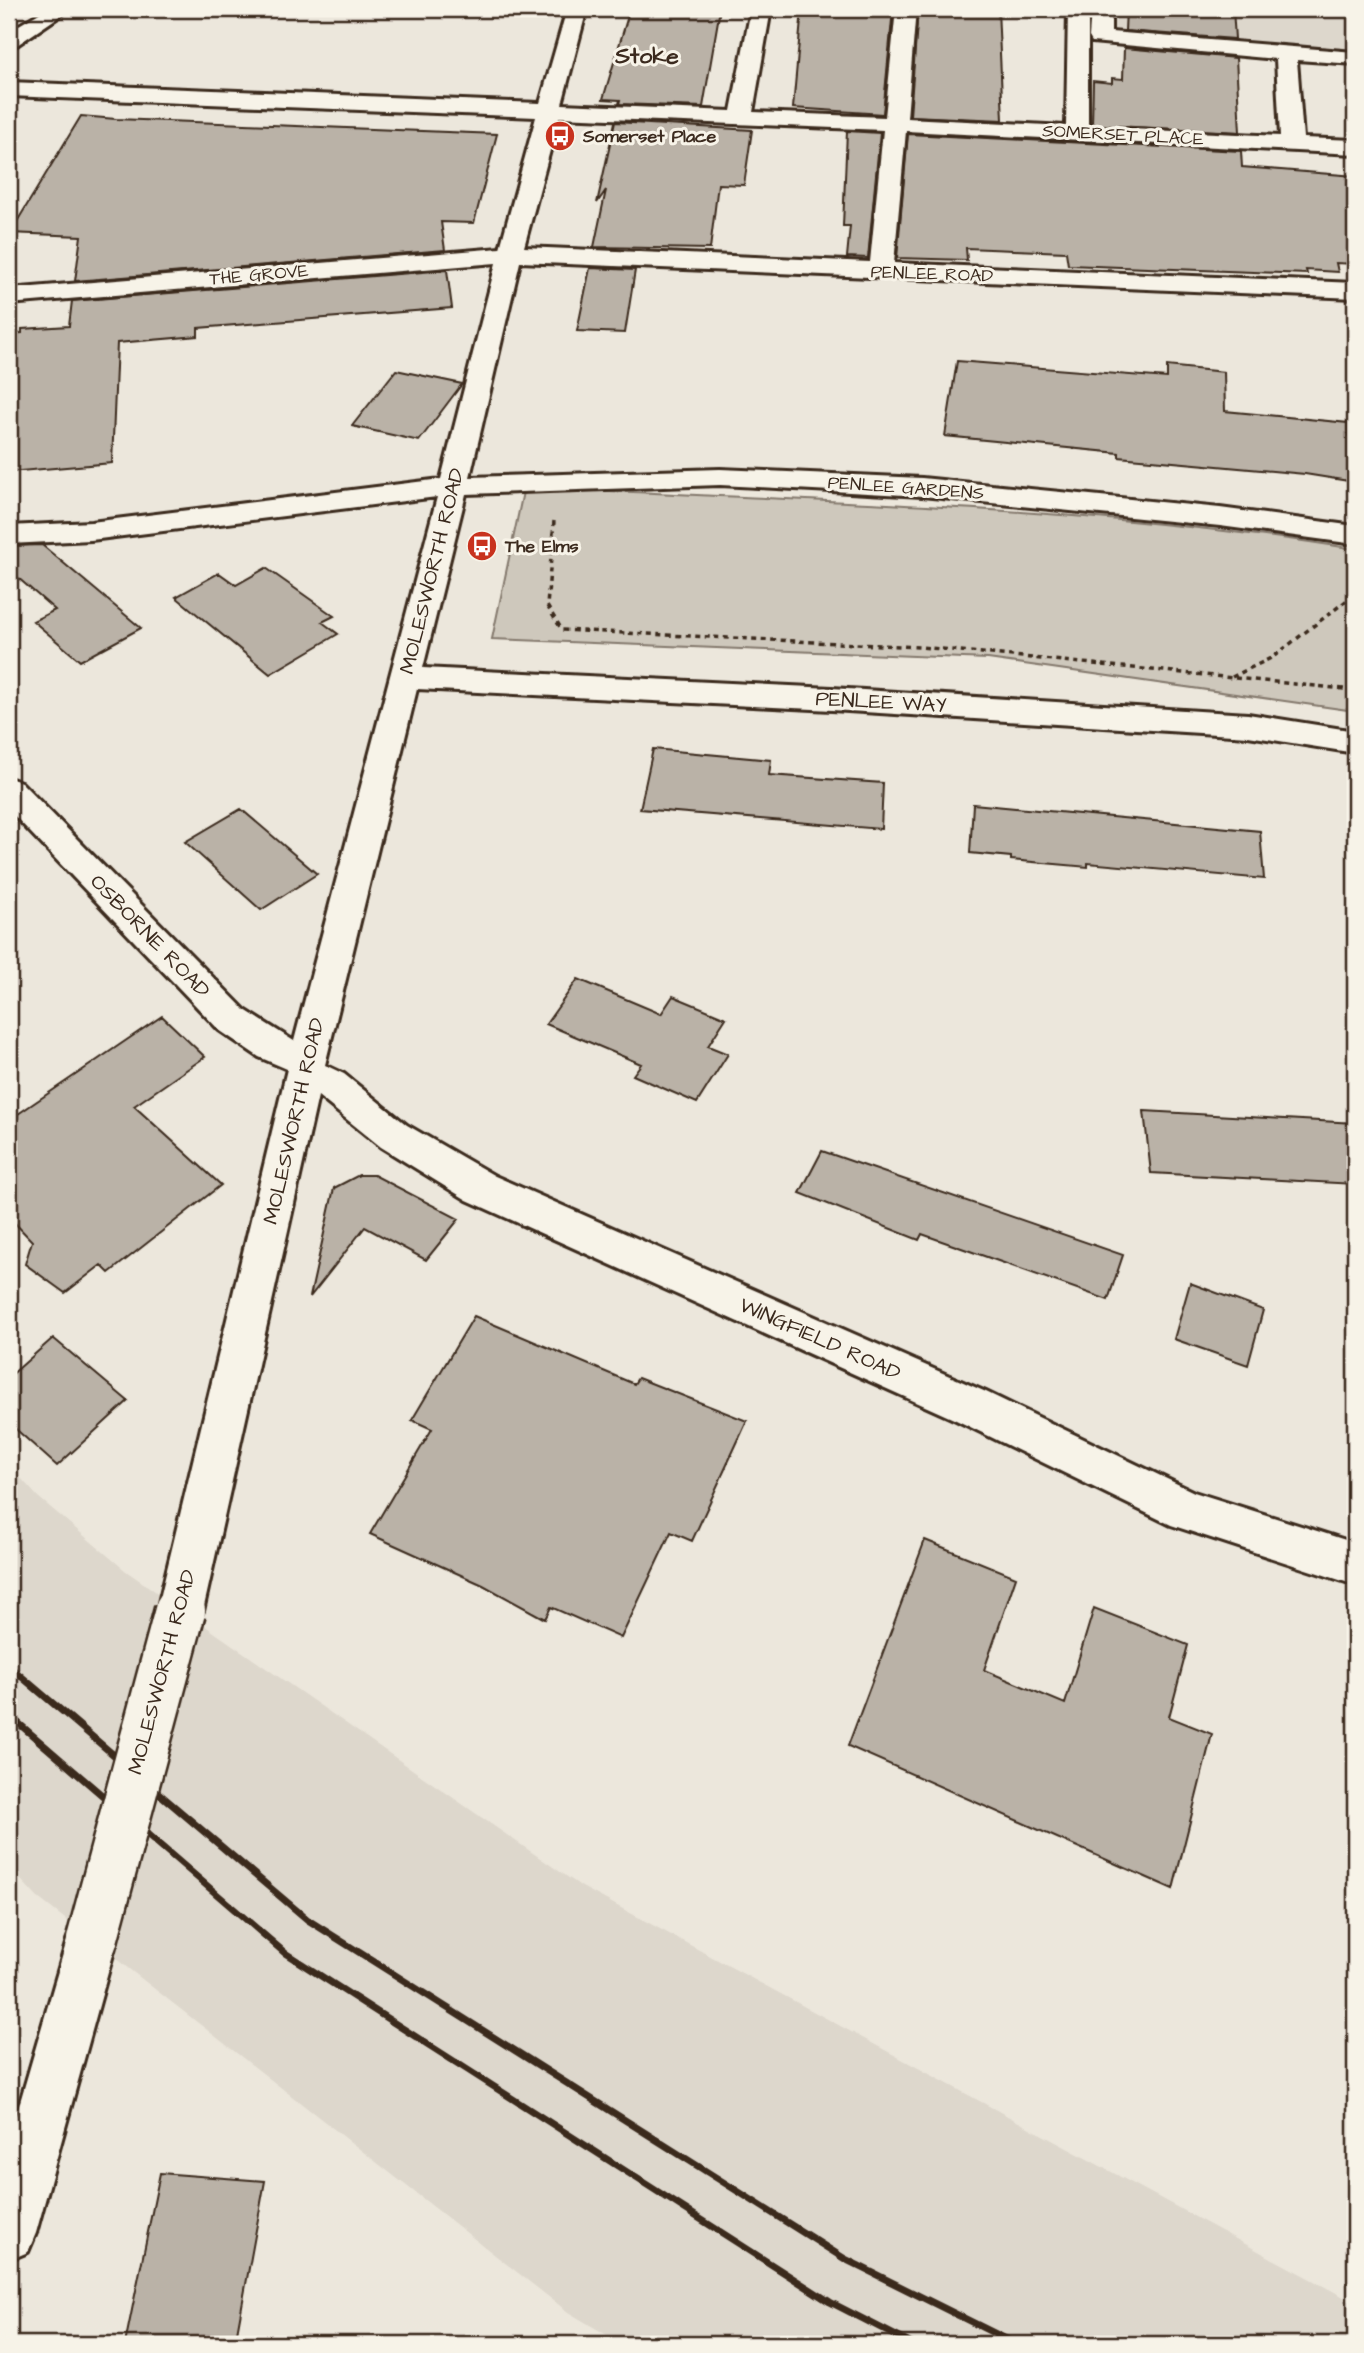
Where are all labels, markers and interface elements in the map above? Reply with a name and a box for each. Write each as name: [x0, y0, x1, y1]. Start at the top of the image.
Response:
district label: Stoke: [614, 40, 679, 72]
street label: SOMERSET PLACE: [1042, 118, 1205, 152]
bus stop icon: Somerset Place: [543, 119, 577, 153]
place label: Somerset Place: [582, 124, 716, 149]
street label: THE GROVE: [208, 258, 310, 292]
street label: PENLEE ROAD: [870, 259, 994, 289]
street label: MOLESWORTH ROAD: [392, 465, 472, 677]
street label: PENLEE GARDENS: [827, 470, 985, 506]
bus stop icon: The Elms: [465, 529, 499, 563]
place label: The Elms: [504, 534, 579, 559]
street label: PENLEE WAY: [815, 684, 947, 720]
street label: OSBORNE ROAD: [83, 868, 217, 1004]
street label: MOLESWORTH ROAD: [256, 1015, 332, 1227]
street label: WINGFIELD ROAD: [735, 1290, 905, 1388]
street label: MOLESWORTH ROAD: [121, 1566, 203, 1778]

